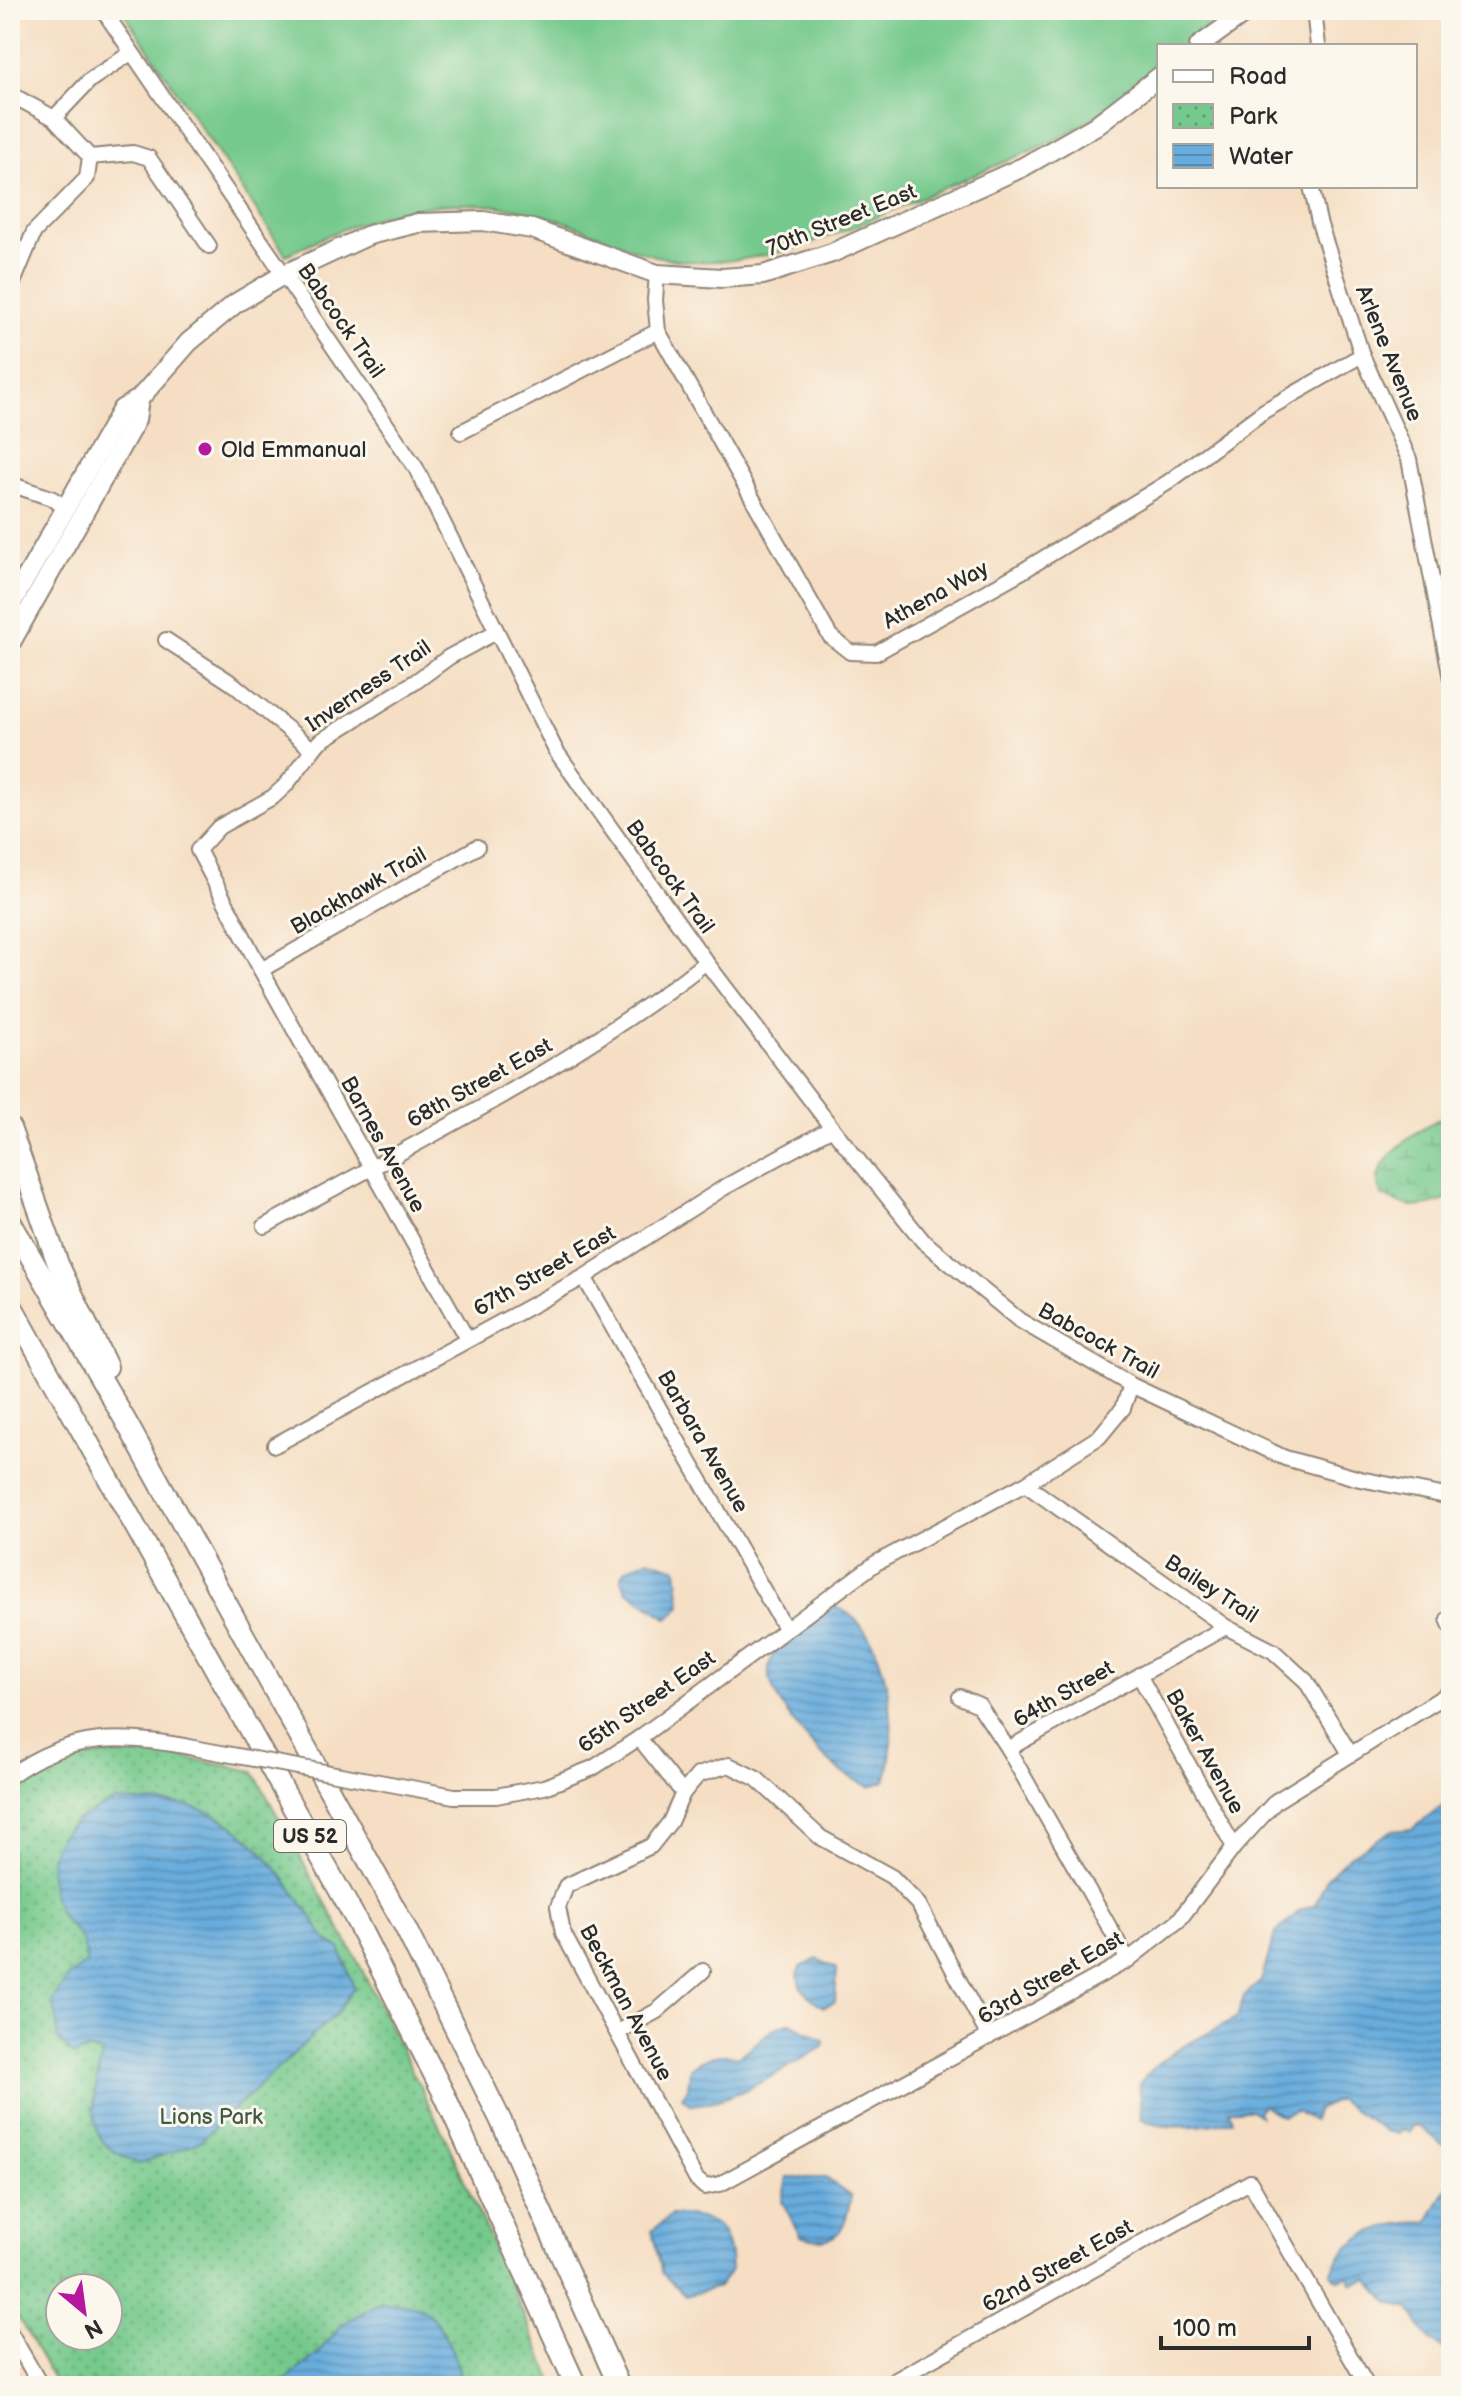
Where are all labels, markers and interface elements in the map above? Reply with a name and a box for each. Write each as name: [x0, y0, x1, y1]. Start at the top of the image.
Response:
legend: [1157, 44, 1417, 188]
text: Road: [1229, 62, 1287, 91]
text: Park: [1229, 102, 1277, 131]
text: Water: [1229, 142, 1293, 171]
street label: 70th Street East: [763, 178, 921, 263]
street label: Babcock Trail: [291, 258, 390, 383]
street label: Arlene Avenue: [1349, 282, 1428, 426]
place label: Old Emmanual: [221, 437, 366, 464]
marker: Old Emmanual: [196, 440, 214, 458]
street label: Athena Way: [878, 555, 993, 635]
street label: Inverness Trail: [301, 634, 437, 738]
street label: Babcock Trail: [619, 815, 720, 939]
street label: Blackhawk Trail: [286, 842, 431, 941]
street label: 68th Street East: [402, 1032, 557, 1134]
street label: Barnes Avenue: [334, 1072, 431, 1218]
street label: 67th Street East: [469, 1220, 621, 1323]
street label: Babcock Trail: [1033, 1297, 1163, 1386]
street label: Barbara Avenue: [651, 1366, 754, 1518]
street label: Bailey Trail: [1159, 1549, 1263, 1629]
street label: 65th Street East: [573, 1645, 721, 1760]
street label: 64th Street: [1009, 1655, 1119, 1734]
street label: Baker Avenue: [1159, 1685, 1250, 1819]
road number: US 52: [274, 1820, 346, 1852]
street label: Beckman Avenue: [573, 1920, 678, 2086]
street label: 63rd Street East: [973, 1926, 1129, 2031]
park label: Lions Park: [159, 2104, 263, 2131]
street label: 62nd Street East: [978, 2214, 1138, 2319]
north arrow: [44, 2272, 124, 2352]
scale bar: [1161, 2300, 1309, 2350]
text: N: [79, 2312, 107, 2344]
text: 100 m: [1173, 2314, 1237, 2343]

